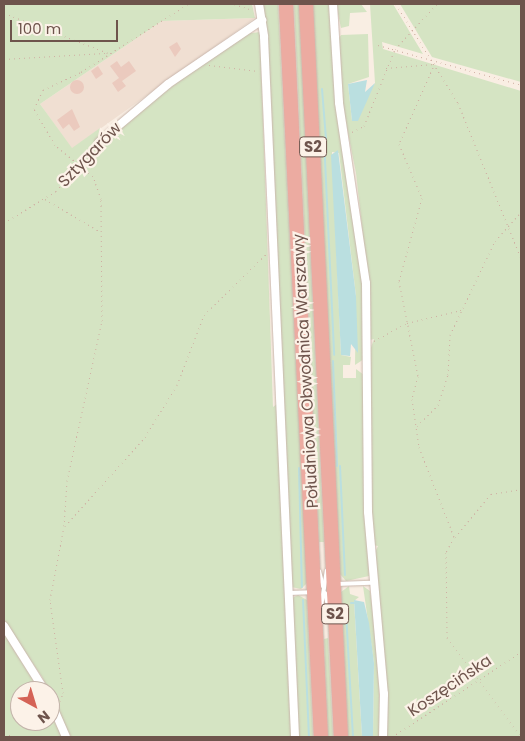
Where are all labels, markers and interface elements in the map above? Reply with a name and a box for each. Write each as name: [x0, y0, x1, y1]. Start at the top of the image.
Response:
scale bar: [12, 10, 120, 42]
text: 100 m: [18, 18, 61, 39]
street label: Sztygarów: [54, 119, 126, 191]
road number: S2: [298, 134, 328, 160]
street label: Południowa Obwodnica Warszawy: [289, 233, 323, 509]
road number: S2: [320, 602, 350, 626]
street label: Koszęcińska: [405, 651, 495, 721]
north arrow: [10, 681, 60, 731]
text: N: [33, 706, 54, 728]

